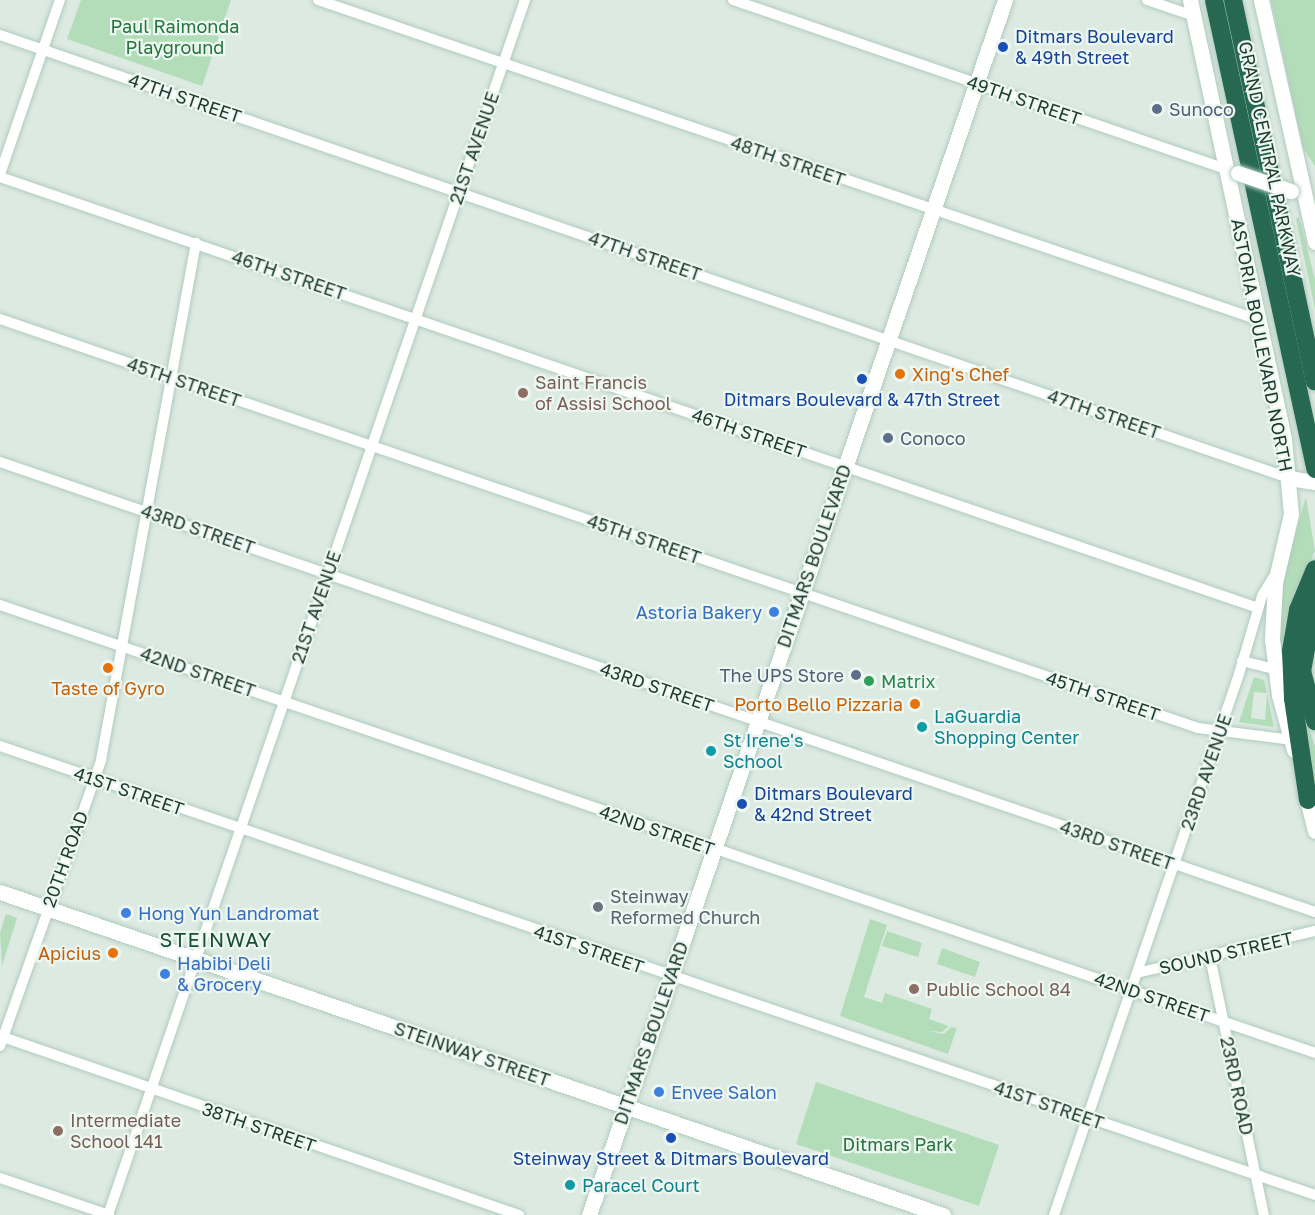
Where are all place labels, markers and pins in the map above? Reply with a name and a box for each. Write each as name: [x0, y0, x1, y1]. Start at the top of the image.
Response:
place label: Ditmars Boulevard & 49th Street: [1015, 26, 1174, 68]
marker: Ditmars Boulevard & 49th Street: [996, 40, 1010, 54]
place label: Sunoco: [1169, 98, 1234, 120]
marker: Sunoco: [1150, 102, 1164, 116]
place label: Xing's Chef: [912, 363, 1009, 385]
marker: Xing's Chef: [893, 367, 907, 381]
place label: Saint Francis of Assisi School: [535, 372, 671, 415]
marker: Ditmars Boulevard & 47th Street: [855, 372, 869, 386]
marker: Saint Francis of Assisi School: [516, 386, 530, 400]
place label: Ditmars Boulevard & 47th Street: [724, 388, 1000, 410]
place label: Conoco: [900, 427, 966, 449]
marker: Conoco: [881, 431, 895, 445]
place label: Astoria Bakery: [636, 601, 762, 623]
marker: Astoria Bakery: [767, 605, 781, 619]
marker: Taste of Gyro: [101, 661, 115, 675]
place label: The UPS Store: [719, 664, 844, 686]
marker: The UPS Store: [849, 668, 863, 682]
place label: Matrix: [881, 670, 935, 692]
marker: Matrix: [862, 674, 876, 688]
place label: Taste of Gyro: [51, 677, 165, 699]
place label: Porto Bello Pizzaria: [734, 693, 903, 715]
marker: Porto Bello Pizzaria: [908, 697, 922, 711]
place label: LaGuardia Shopping Center: [934, 706, 1079, 748]
marker: LaGuardia Shopping Center: [915, 720, 929, 734]
place label: St Irene's School: [723, 730, 804, 772]
marker: St Irene's School: [704, 744, 718, 758]
place label: Ditmars Boulevard & 42nd Street: [754, 783, 913, 826]
marker: Ditmars Boulevard & 42nd Street: [735, 797, 749, 811]
place label: Steinway Reformed Church: [610, 886, 760, 928]
marker: Steinway Reformed Church: [591, 900, 605, 914]
place label: Hong Yun Landromat: [138, 902, 320, 924]
marker: Hong Yun Landromat: [119, 906, 133, 920]
place label: Apicius: [38, 942, 101, 964]
marker: Apicius: [106, 946, 120, 960]
place label: Habibi Deli & Grocery: [177, 953, 271, 996]
marker: Habibi Deli & Grocery: [158, 967, 172, 981]
place label: Public School 84: [926, 978, 1071, 1000]
marker: Public School 84: [907, 982, 921, 996]
place label: Envee Salon: [671, 1081, 777, 1103]
marker: Envee Salon: [652, 1085, 666, 1099]
place label: Intermediate School 141: [70, 1110, 181, 1152]
marker: Intermediate School 141: [51, 1124, 65, 1138]
marker: Steinway Street & Ditmars Boulevard: [664, 1131, 678, 1145]
place label: Steinway Street & Ditmars Boulevard: [513, 1147, 829, 1169]
place label: Paracel Court: [582, 1174, 700, 1196]
marker: Paracel Court: [563, 1178, 577, 1192]

